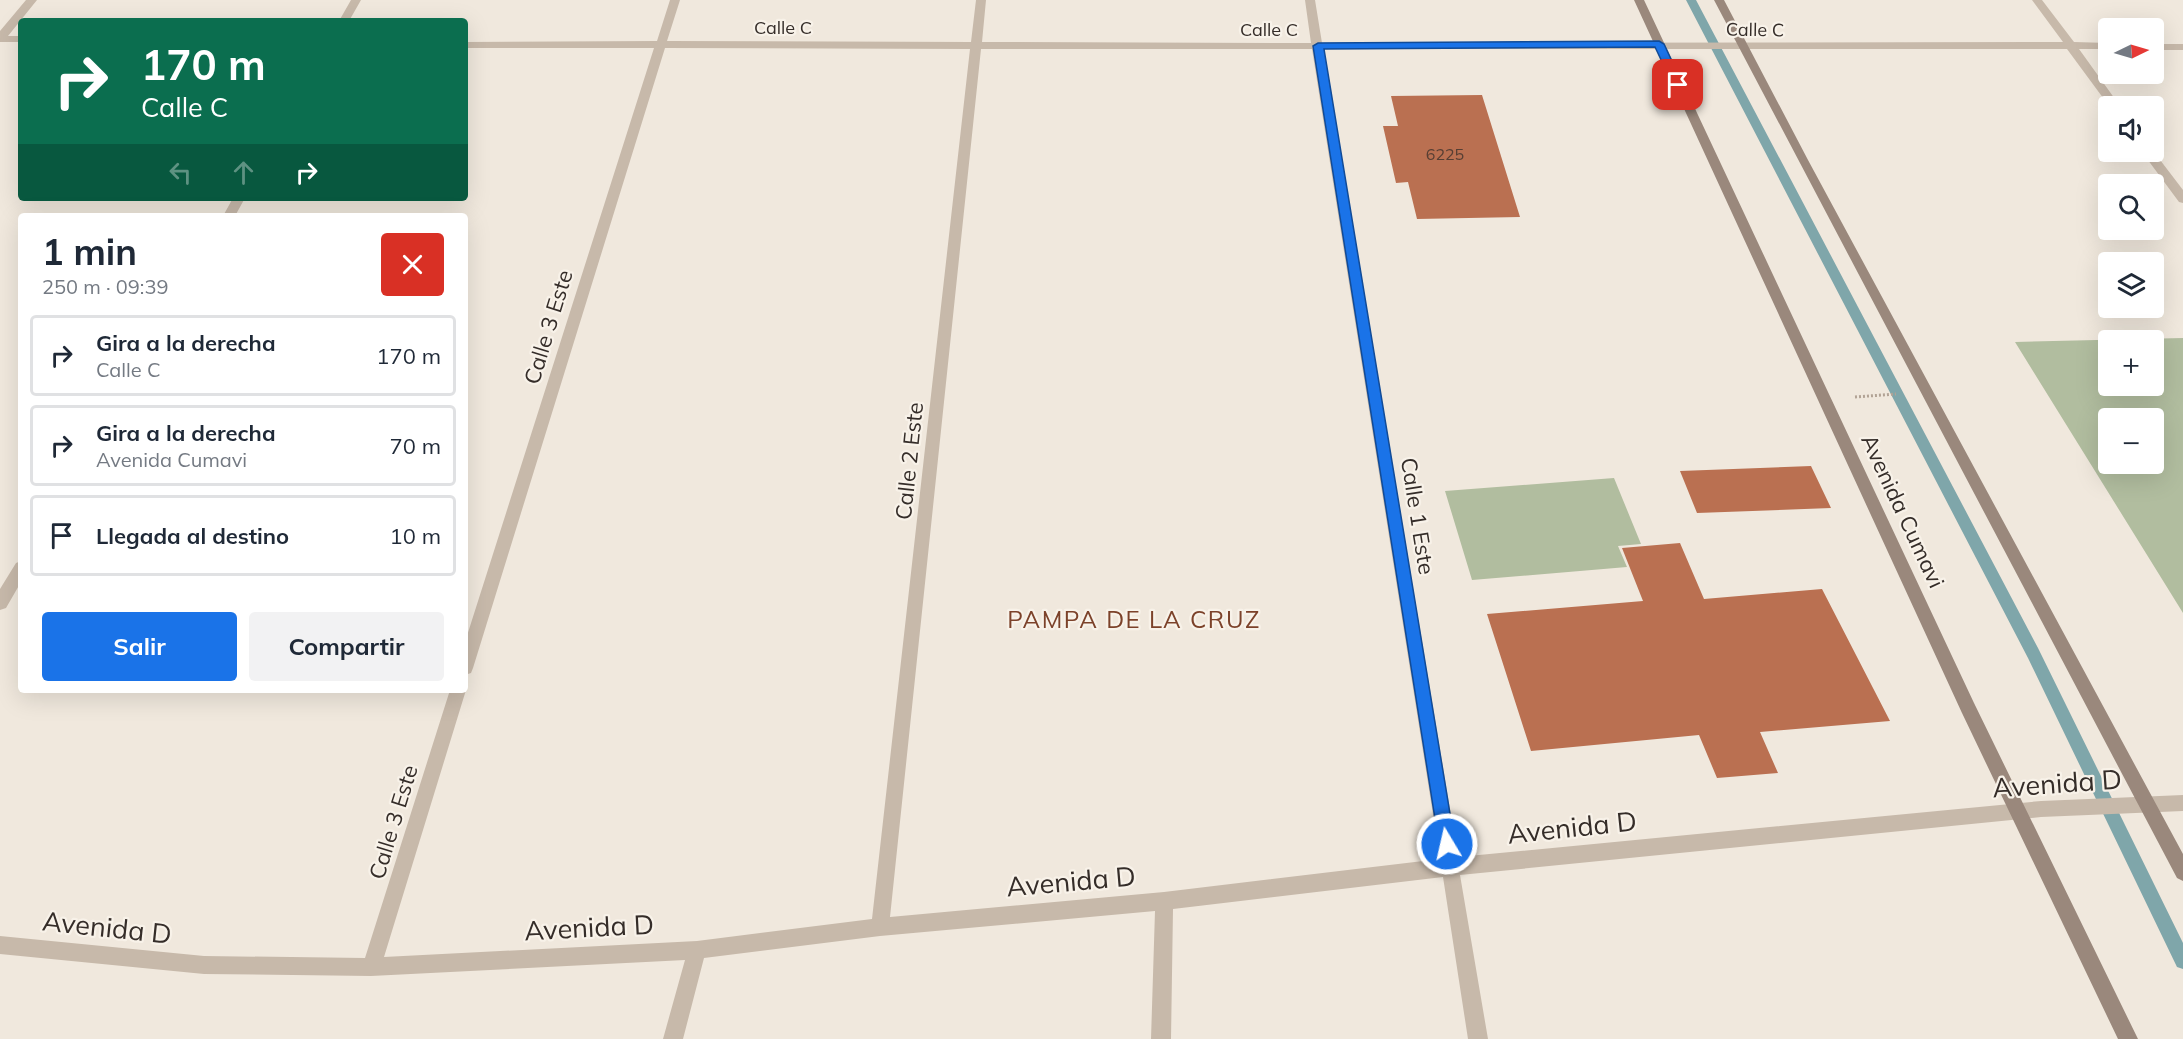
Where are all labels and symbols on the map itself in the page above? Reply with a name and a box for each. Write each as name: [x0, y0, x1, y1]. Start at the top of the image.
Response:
street label: Calle C: [754, 16, 812, 39]
street label: Calle C: [1726, 17, 1784, 42]
street label: Calle C: [1240, 18, 1298, 41]
north arrow: [2098, 18, 2164, 84]
pin: [1652, 59, 1703, 110]
house number: 6225: [1426, 144, 1464, 164]
street label: Calle 3 Este: [517, 266, 579, 388]
street label: Calle 2 Este: [889, 401, 929, 521]
street label: Avenida Cumavi: [1855, 430, 1951, 592]
street label: Calle 1 Este: [1395, 455, 1441, 577]
district label: PAMPA DE LA CRUZ: [1007, 604, 1261, 634]
street label: Calle 3 Este: [362, 761, 424, 883]
street label: Avenida D: [1991, 762, 2123, 804]
street label: Avenida D: [1506, 803, 1638, 851]
position arrow: [1415, 812, 1479, 876]
street label: Avenida D: [1005, 858, 1137, 904]
street label: Avenida D: [41, 903, 173, 951]
street label: Avenida D: [523, 907, 655, 947]

